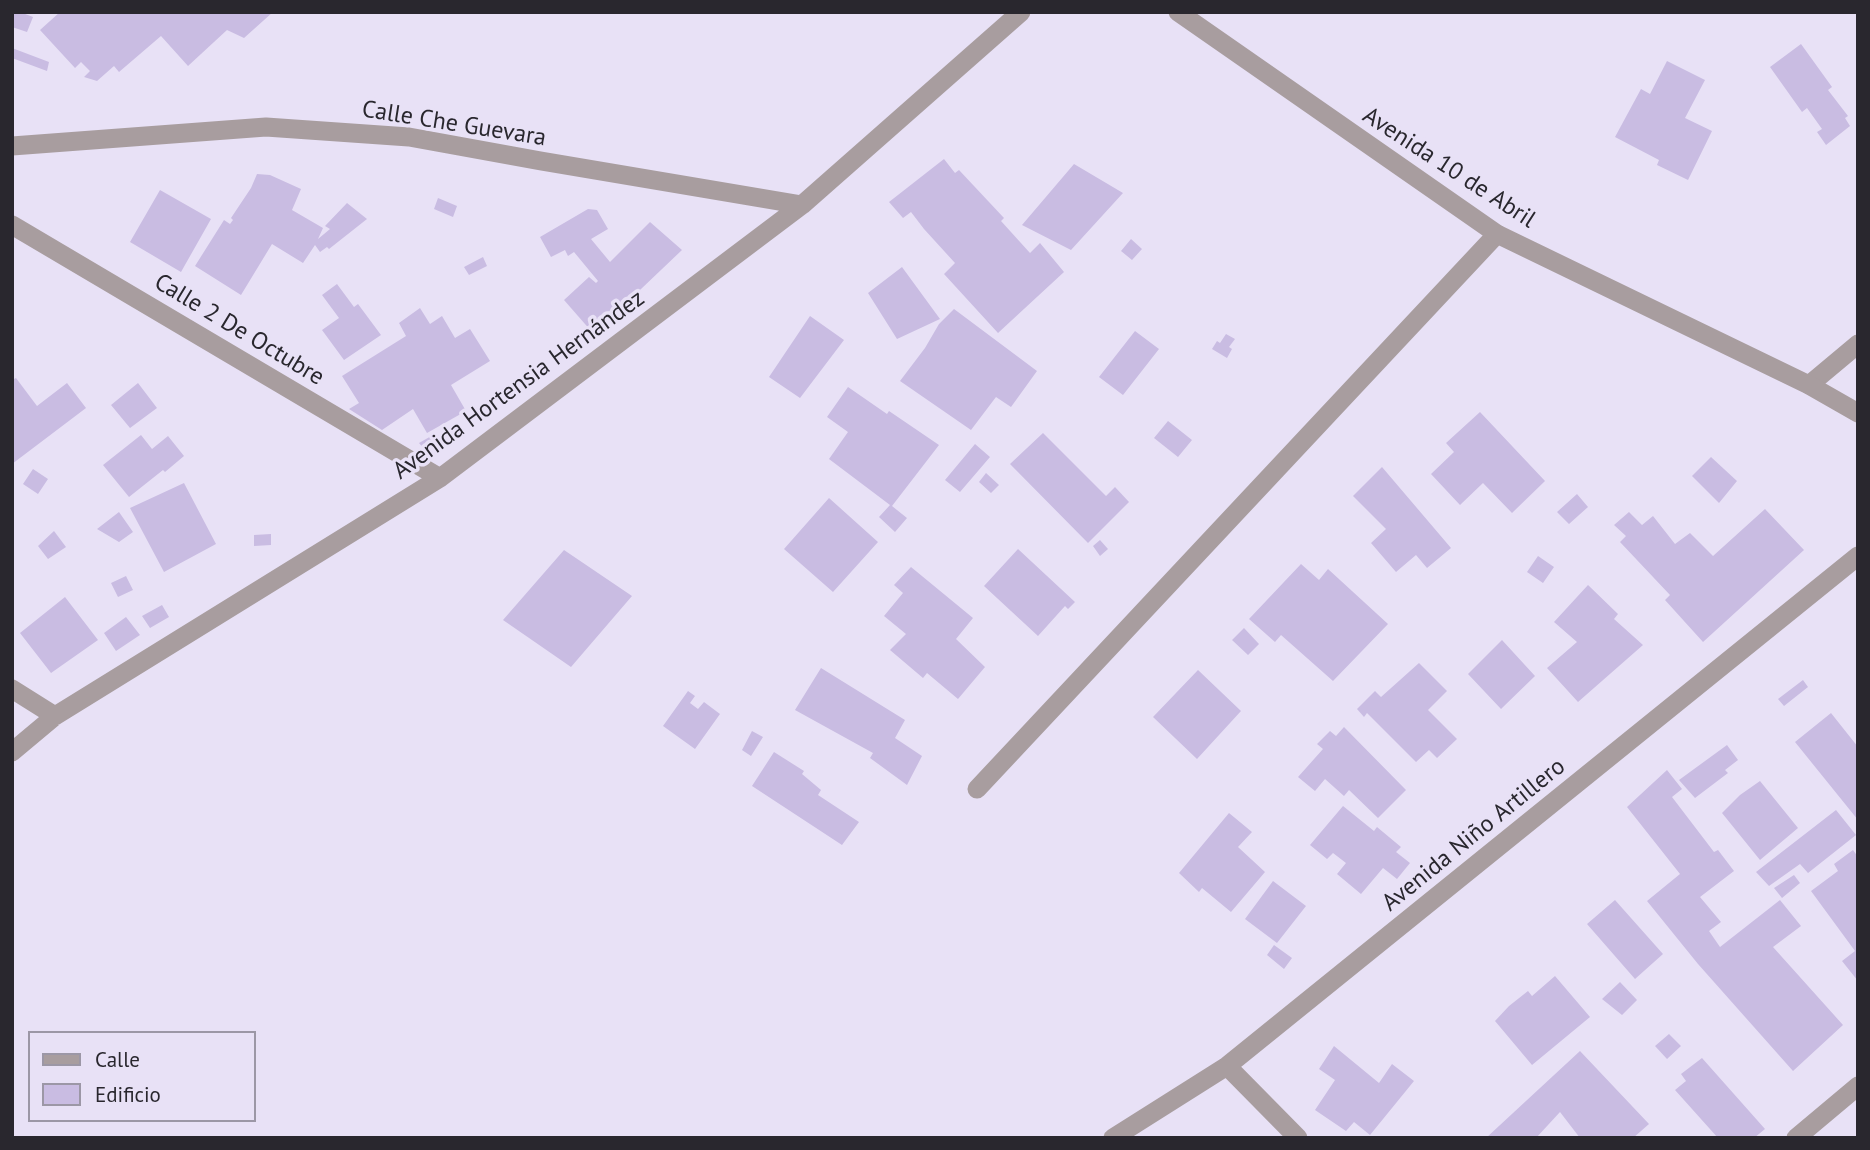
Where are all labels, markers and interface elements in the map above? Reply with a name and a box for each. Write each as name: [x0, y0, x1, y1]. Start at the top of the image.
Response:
street label: Calle Che Guevara: [360, 95, 548, 153]
street label: Avenida 10 de Abril: [1357, 101, 1541, 235]
street label: Calle 2 De Octubre: [149, 268, 329, 392]
street label: Avenida Hortensia Hernández: [388, 284, 650, 486]
street label: Avenida Niño Artillero: [1377, 752, 1571, 918]
legend: [28, 1031, 256, 1122]
text: Calle: [95, 1046, 140, 1073]
text: Edificio: [95, 1081, 161, 1108]

